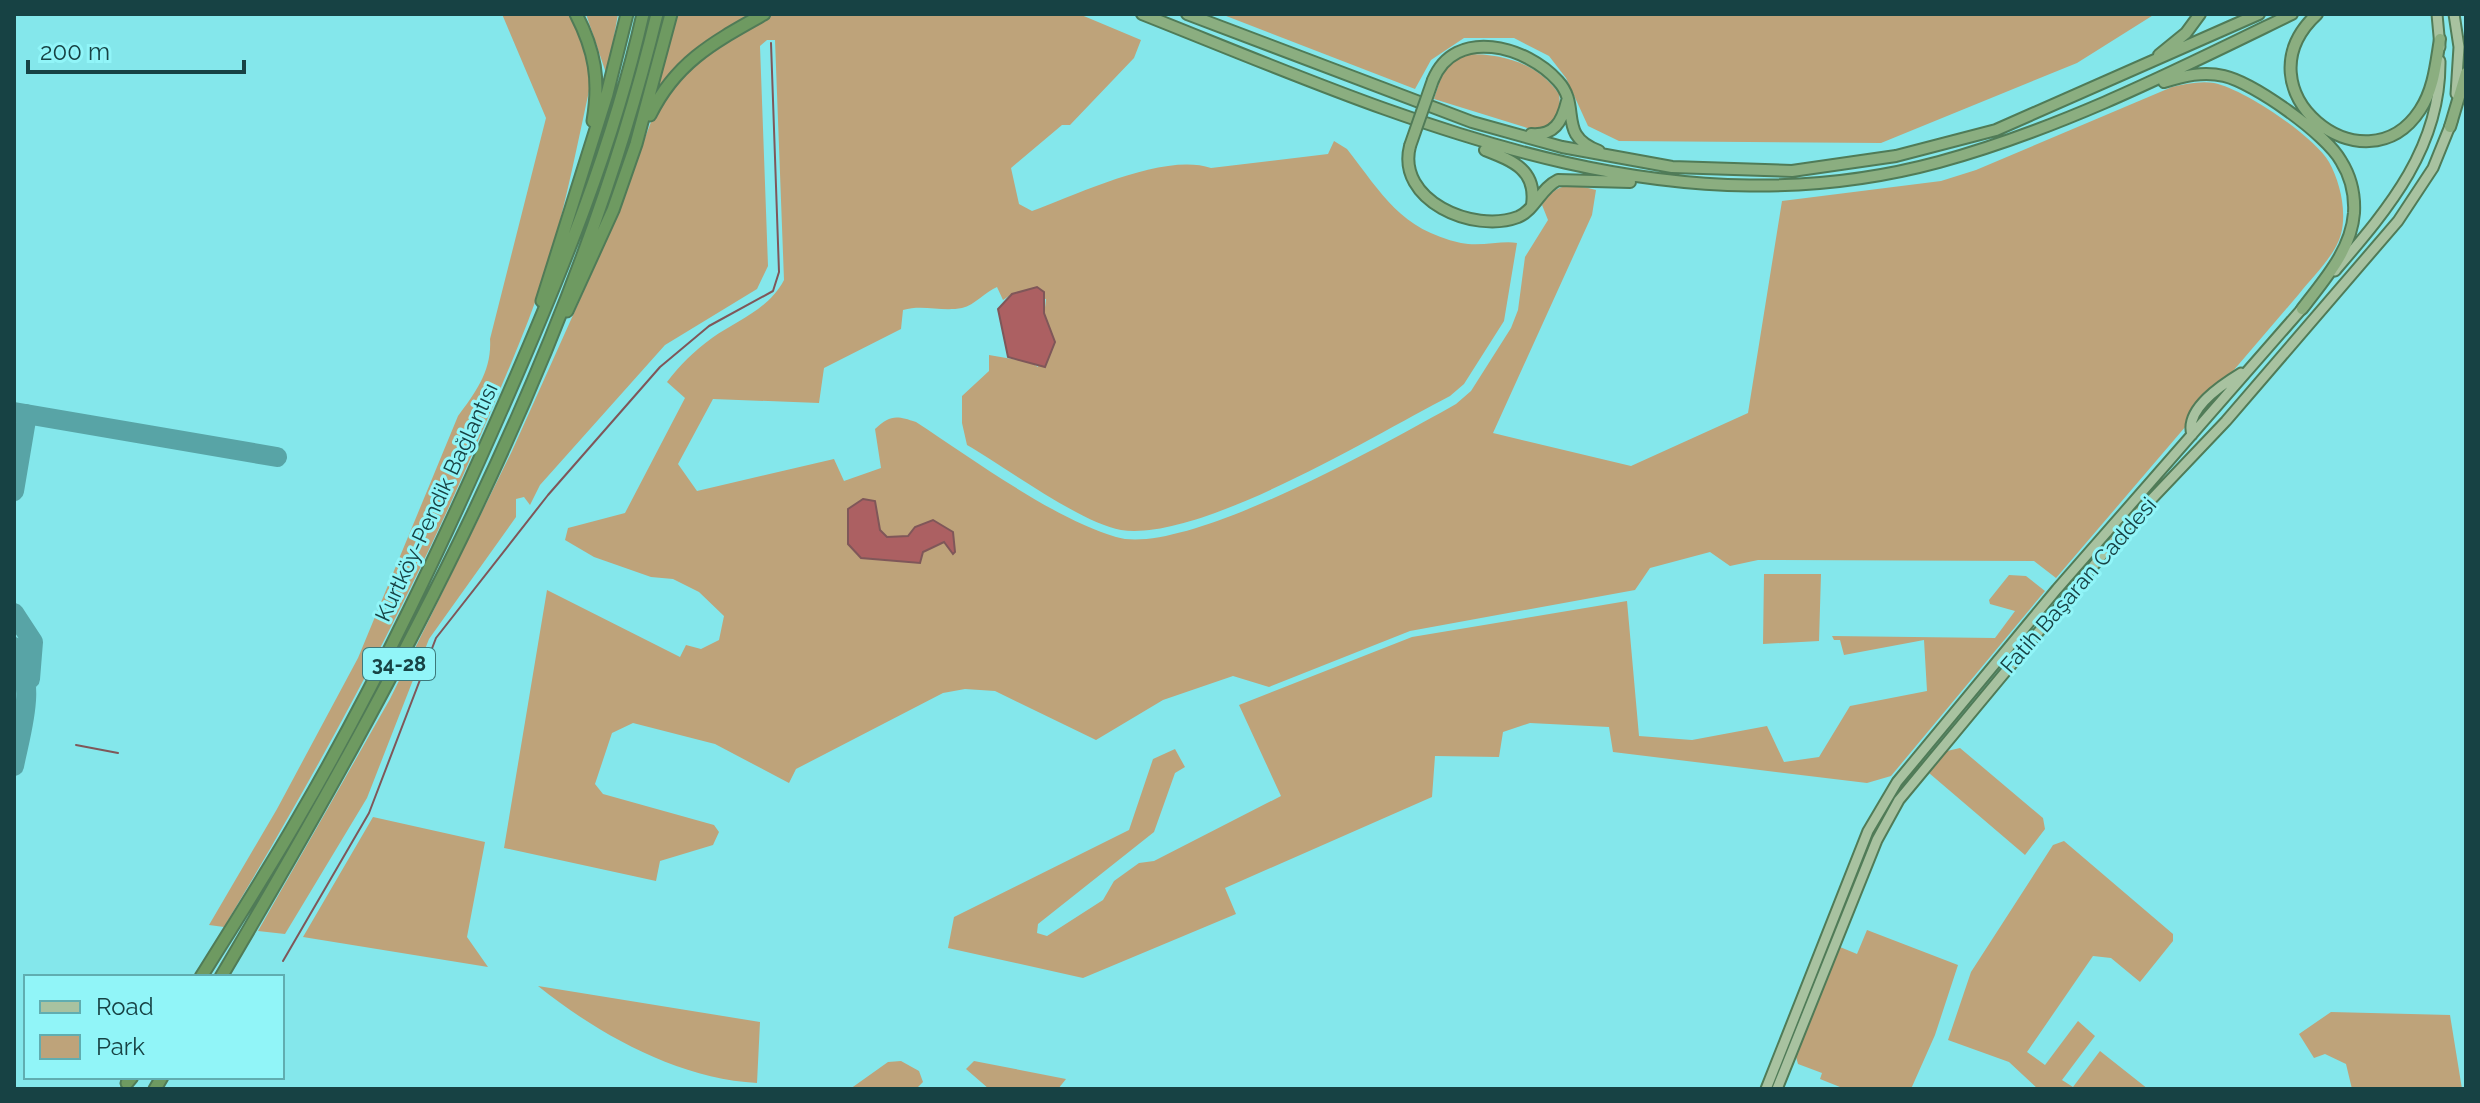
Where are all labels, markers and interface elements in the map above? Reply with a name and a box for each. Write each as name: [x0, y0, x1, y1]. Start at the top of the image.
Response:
scale bar: [28, 24, 244, 74]
text: 200 m: [40, 37, 110, 66]
street label: Kurtköy-Pendik Bağlantısı: [369, 379, 503, 625]
street label: Fatih Başaran Caddesi: [1995, 492, 2161, 678]
road number: 34-28: [363, 648, 435, 680]
legend: [24, 975, 284, 1079]
text: Road: [96, 992, 154, 1021]
text: Park: [96, 1032, 145, 1061]

